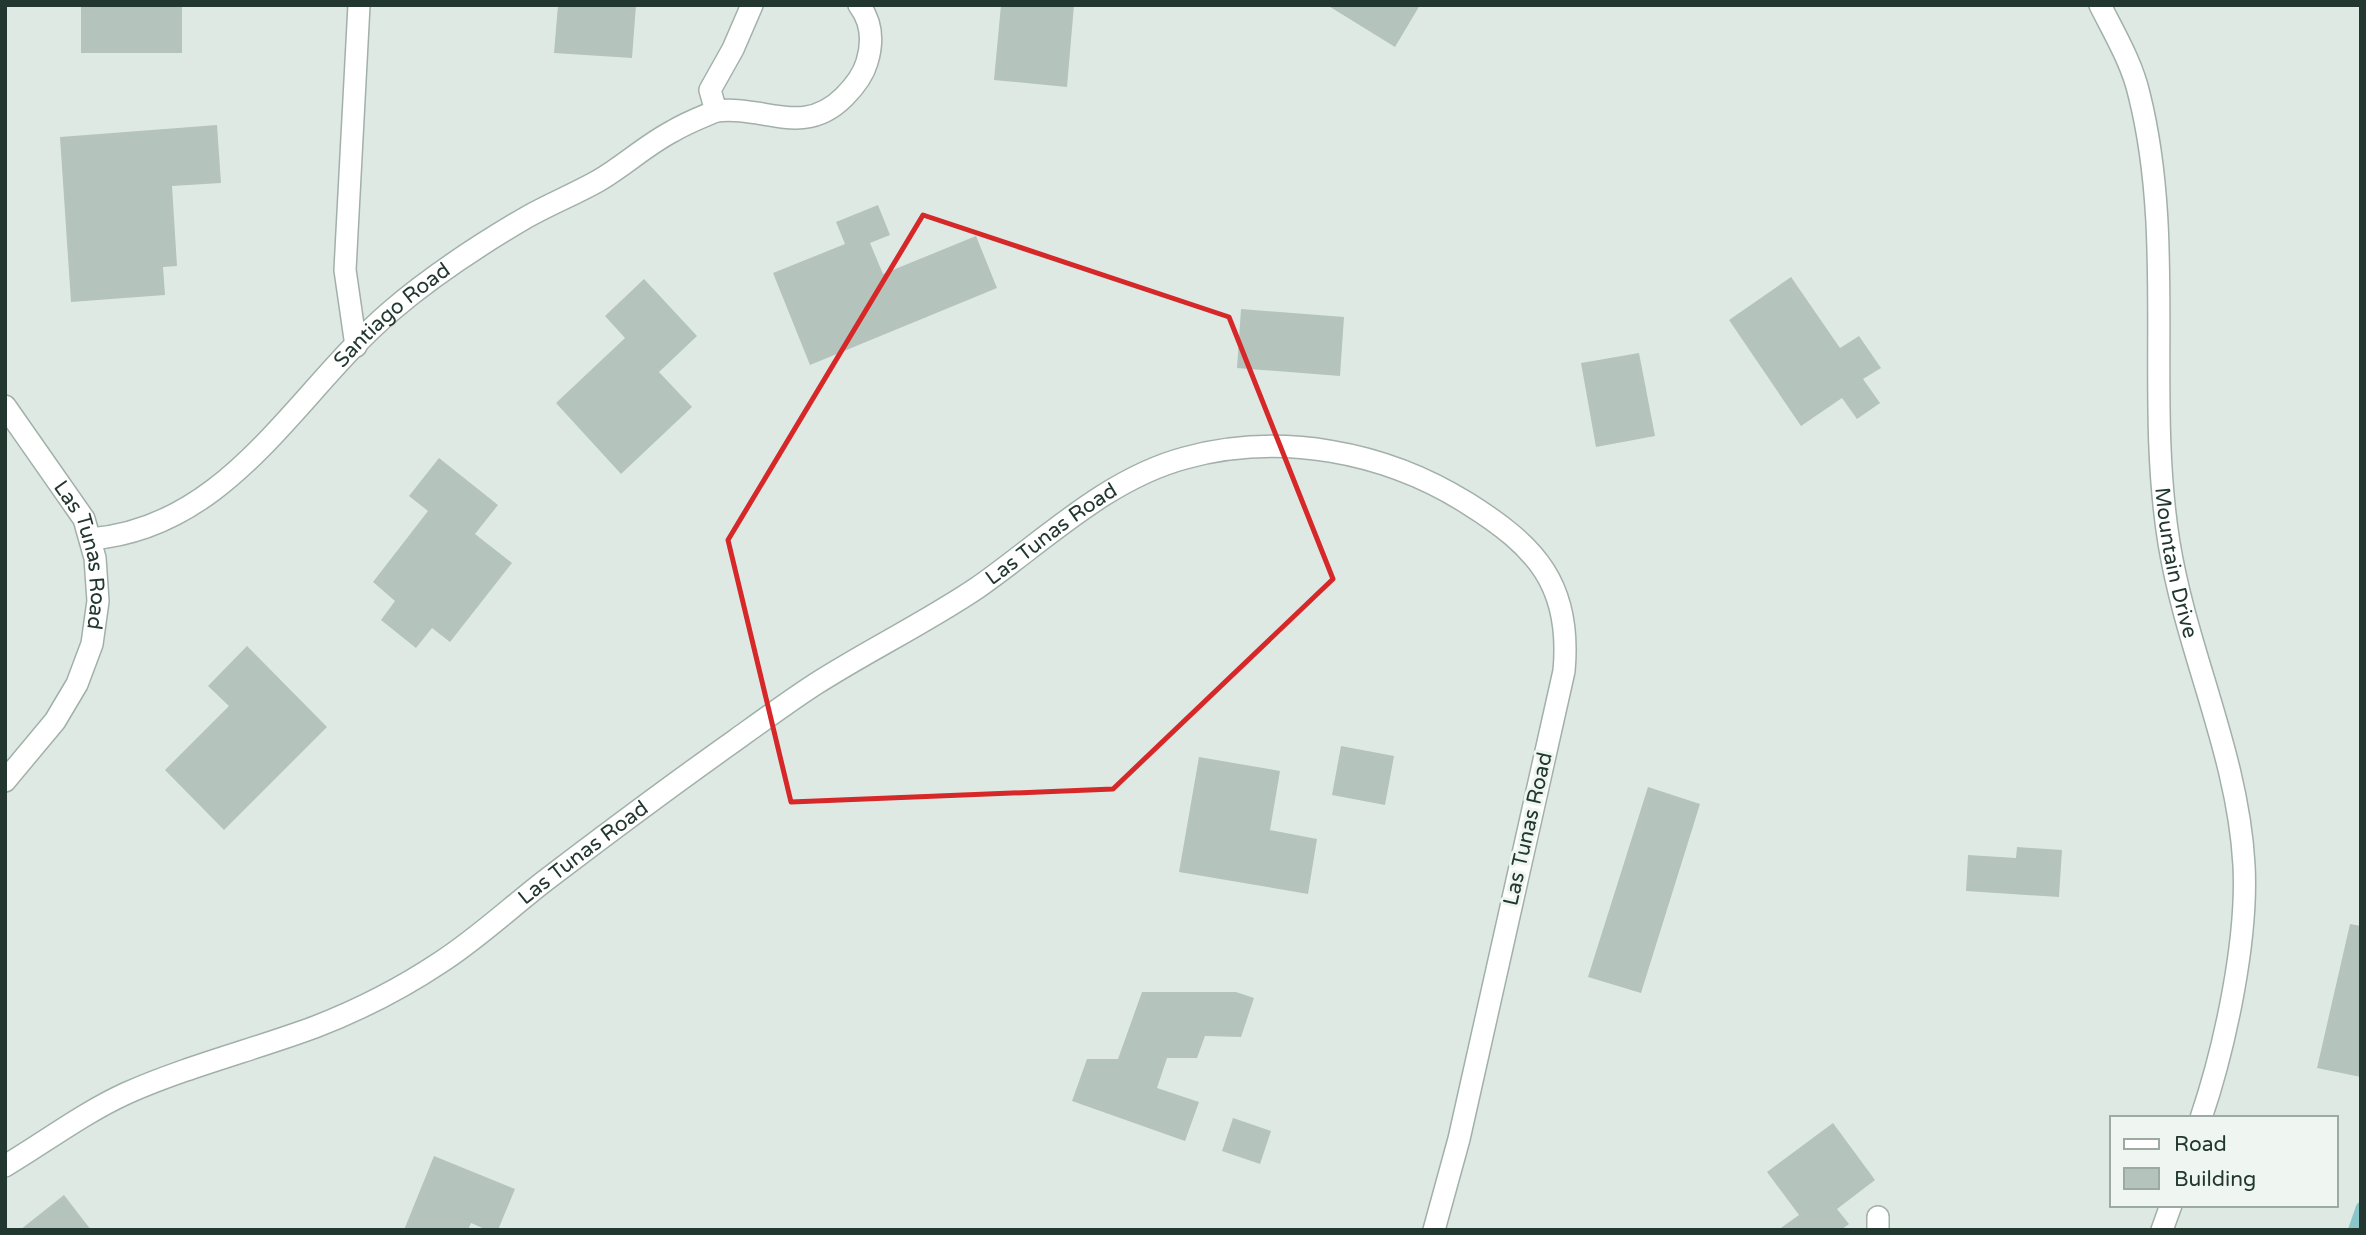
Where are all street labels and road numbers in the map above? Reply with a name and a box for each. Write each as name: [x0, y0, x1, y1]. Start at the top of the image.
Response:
street label: Santiago Road: [328, 257, 455, 372]
street label: Las Tunas Road: [48, 476, 111, 631]
street label: Las Tunas Road: [981, 478, 1121, 590]
street label: Mountain Drive: [2150, 486, 2203, 641]
street label: Las Tunas Road: [1498, 750, 1558, 908]
street label: Las Tunas Road: [513, 795, 653, 910]

